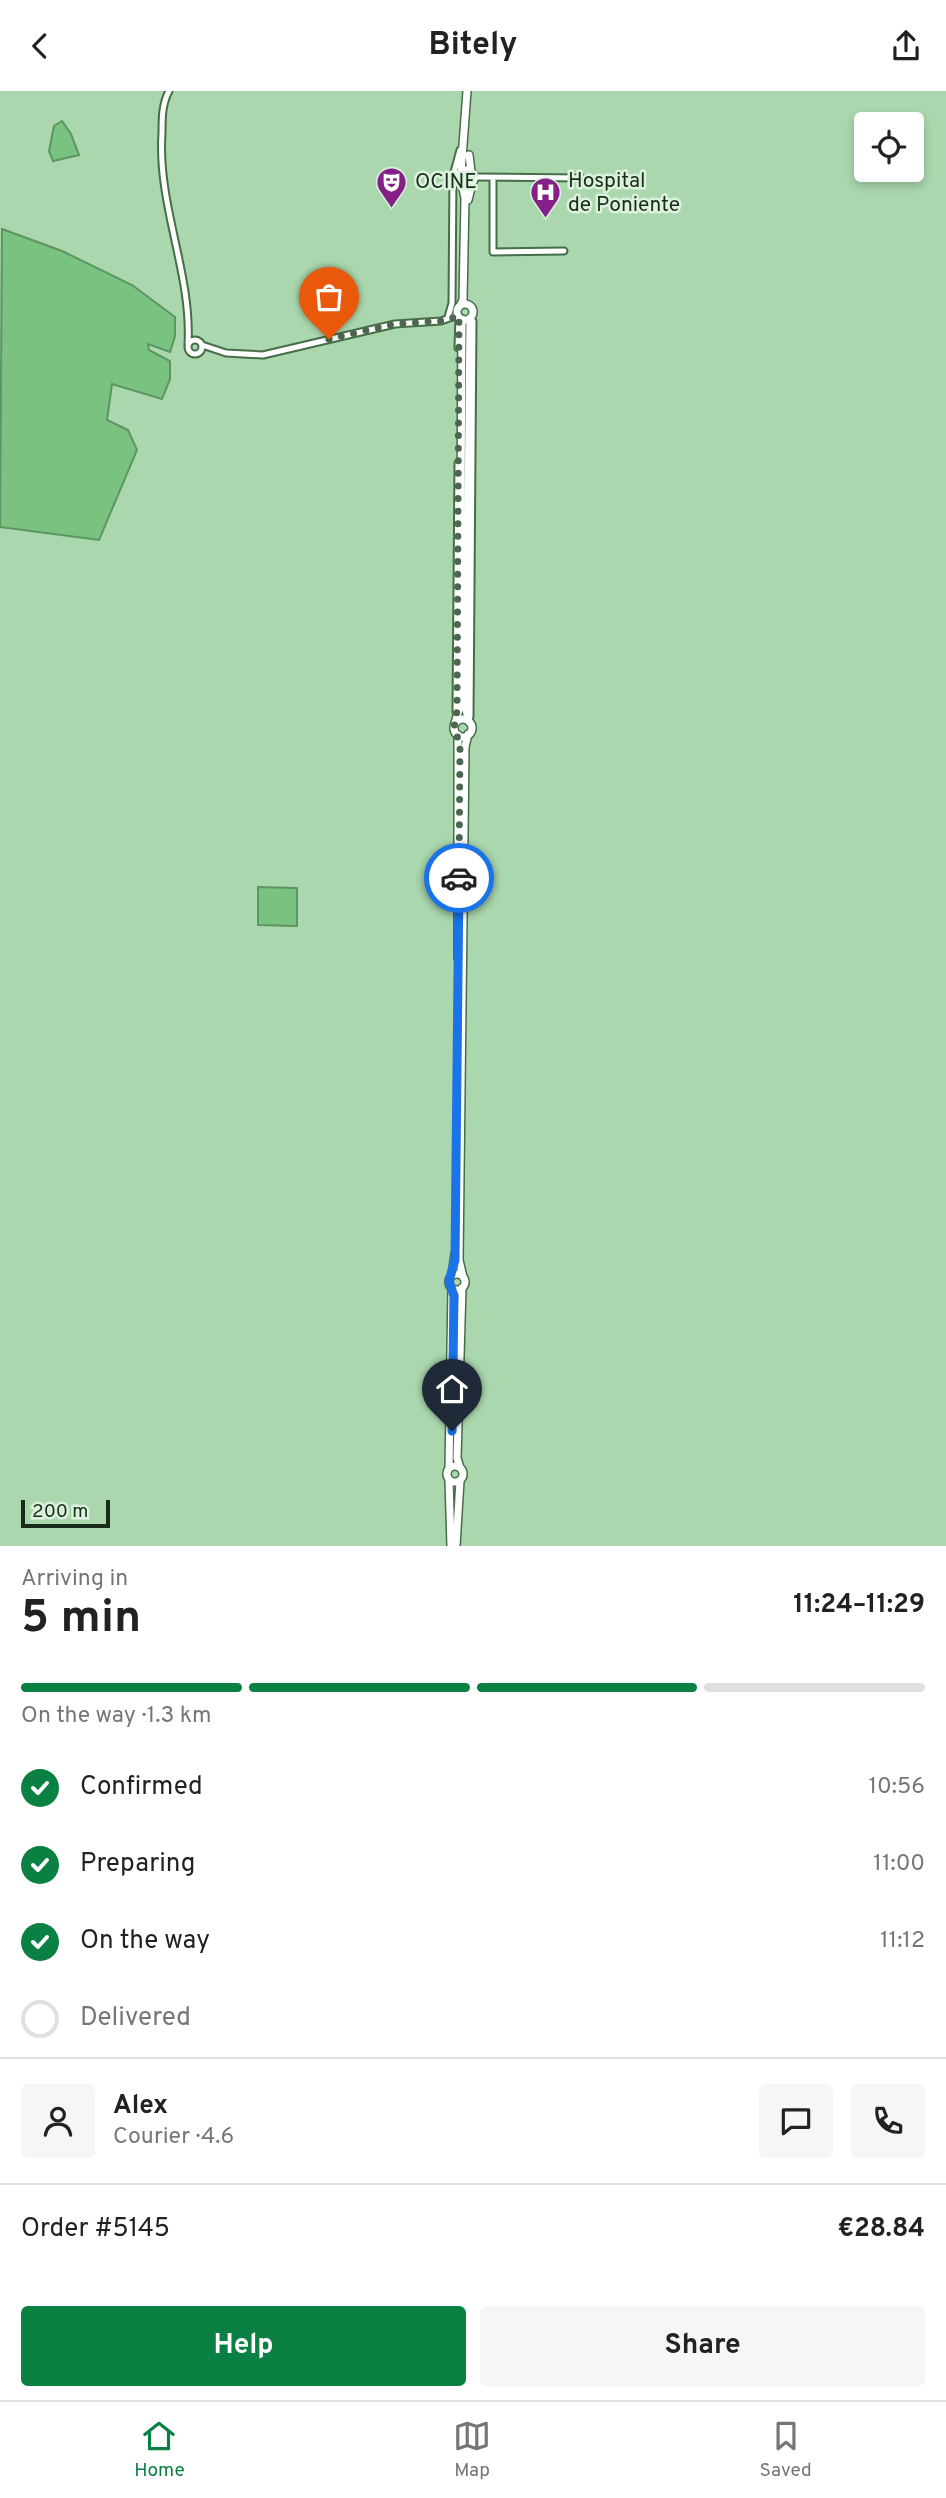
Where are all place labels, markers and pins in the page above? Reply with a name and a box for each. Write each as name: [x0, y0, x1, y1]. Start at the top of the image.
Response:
theatre icon: OCINE: [375, 165, 409, 209]
place label: Hospital de Poniente: [568, 168, 680, 219]
place label: OCINE: [415, 169, 477, 196]
hospital icon: Hospital de Poniente: [528, 176, 562, 220]
pin: [299, 267, 359, 339]
pin: [422, 1359, 482, 1431]

